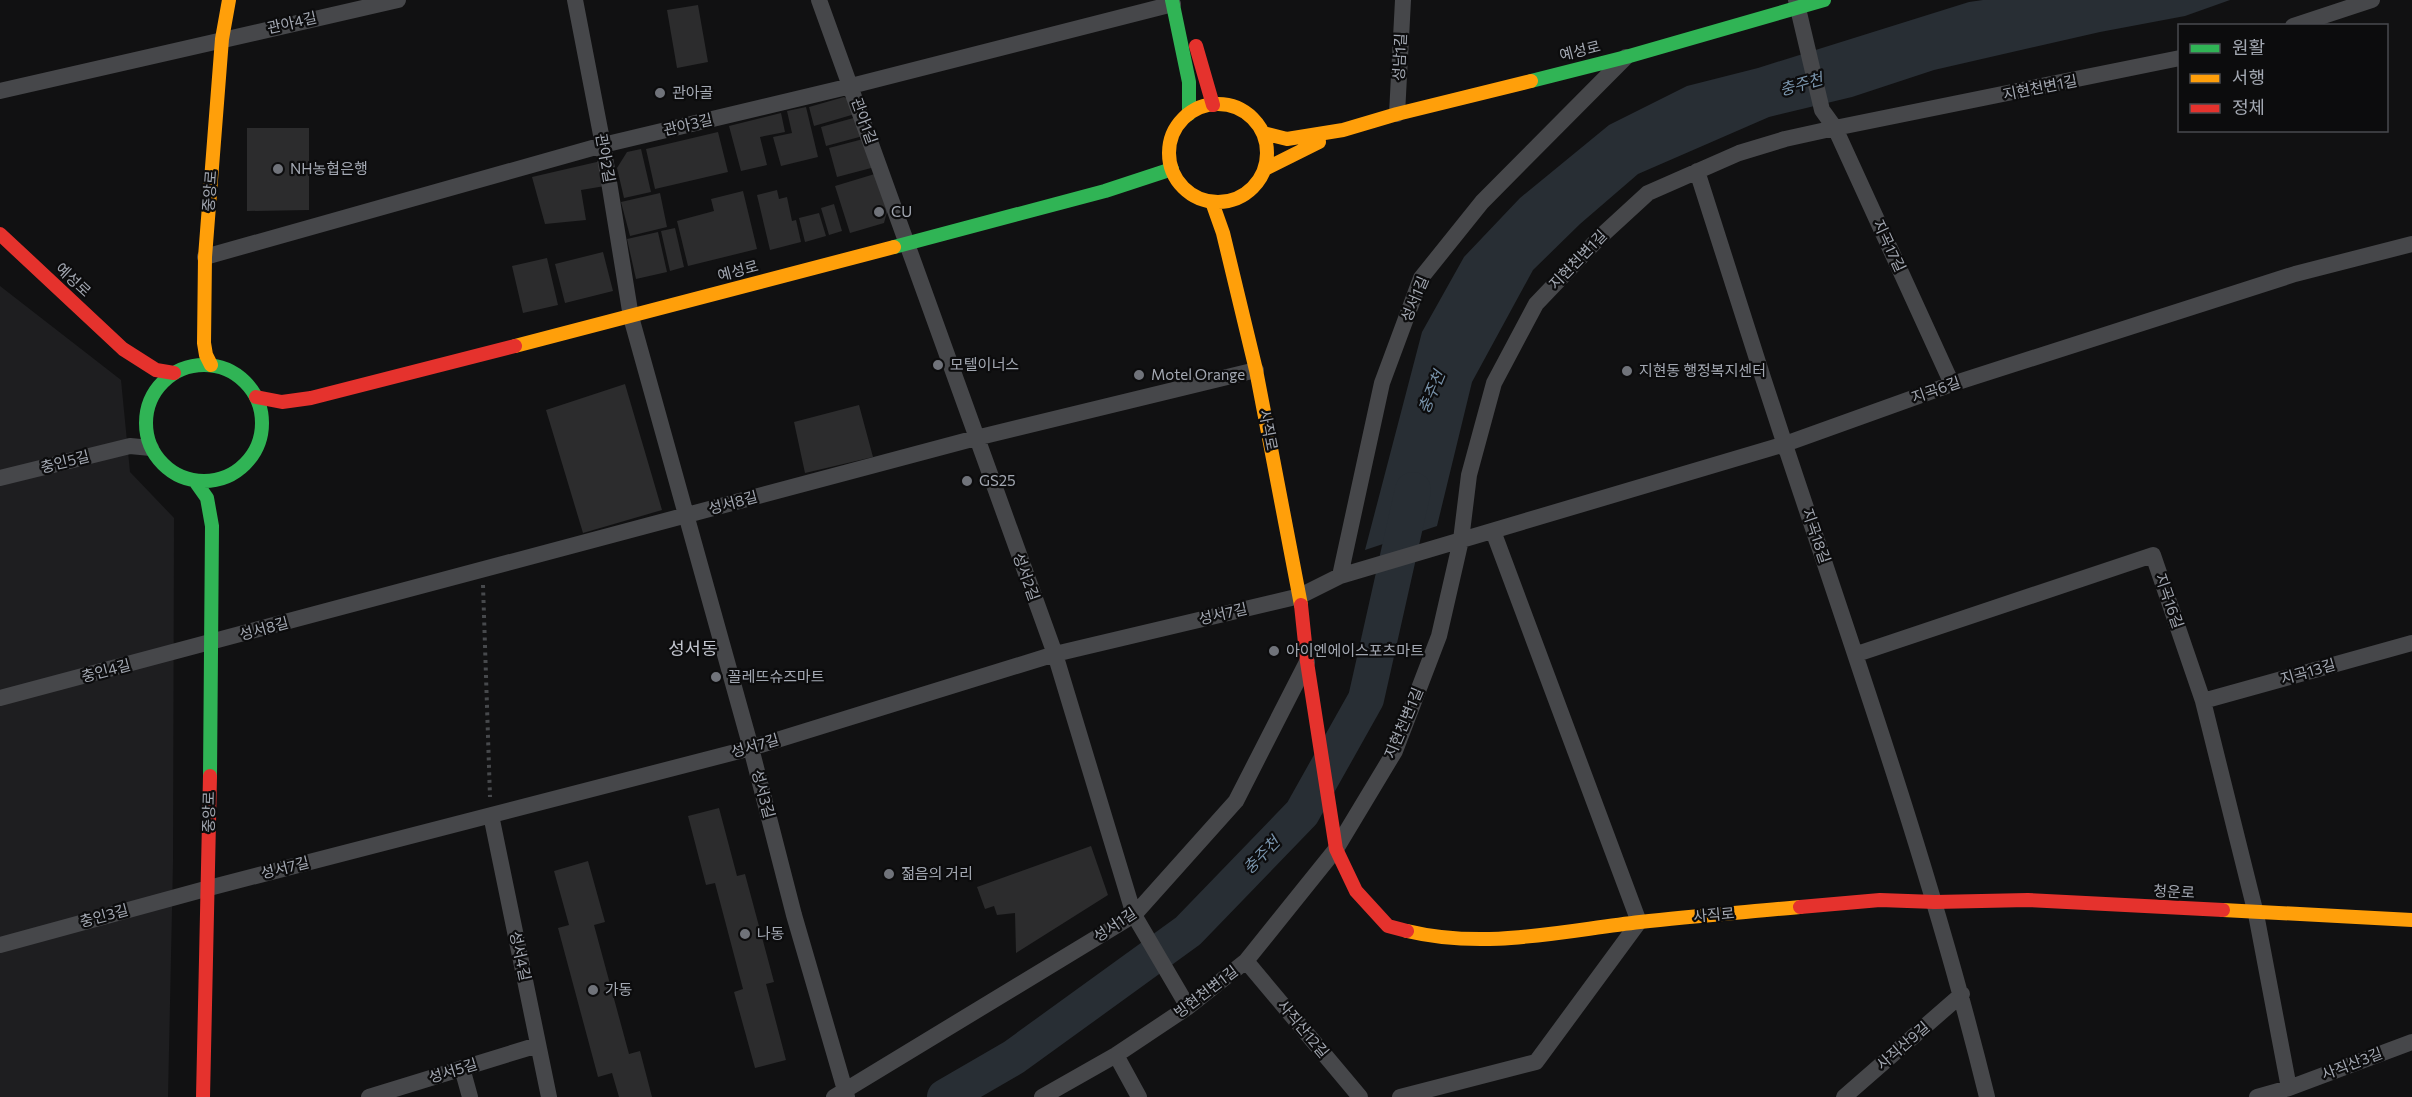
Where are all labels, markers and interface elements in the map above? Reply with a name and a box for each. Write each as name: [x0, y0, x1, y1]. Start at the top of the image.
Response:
street label: 관아4길: [265, 8, 318, 36]
legend: [2178, 24, 2388, 132]
street label: 성남1길: [1389, 33, 1409, 81]
street label: 예성로: [1557, 36, 1602, 64]
text: 원활: [2232, 36, 2265, 58]
text: 서행: [2232, 66, 2265, 88]
water label: 충주천: [1777, 68, 1827, 99]
street label: 지현천변1길: [2001, 71, 2079, 103]
place label: 관아골: [672, 83, 713, 101]
marker: 관아골: [653, 86, 667, 100]
street label: 관아1길: [848, 95, 882, 146]
text: 정체: [2232, 96, 2265, 118]
street label: 관아3길: [661, 110, 714, 138]
street label: 관아2길: [593, 132, 619, 184]
place label: NH농협은행: [290, 159, 368, 177]
marker: NH농협은행: [271, 162, 285, 176]
street label: 중앙로: [199, 170, 219, 212]
place label: CU: [891, 202, 912, 220]
marker: CU: [872, 205, 886, 219]
street label: 지곡17길: [1870, 217, 1910, 275]
street label: 지현천변1길: [1545, 226, 1610, 293]
street label: 예성로: [715, 256, 760, 284]
street label: 예성로: [52, 259, 95, 300]
street label: 성서1길: [1396, 273, 1432, 324]
place label: 모텔이너스: [950, 355, 1019, 373]
marker: 모텔이너스: [931, 358, 945, 372]
place label: 지현동 행정복지센터: [1639, 361, 1766, 379]
marker: 지현동 행정복지센터: [1620, 364, 1634, 378]
place label: Motel Orange: [1151, 365, 1245, 383]
water label: 충주천: [1413, 366, 1449, 416]
marker: Motel Orange: [1132, 368, 1146, 382]
street label: 지곡6길: [1909, 372, 1962, 406]
street label: 사직로: [1256, 408, 1282, 452]
street label: 충인5길: [38, 446, 91, 476]
place label: GS25: [979, 471, 1016, 489]
marker: GS25: [960, 474, 974, 488]
street label: 성서8길: [706, 487, 759, 517]
street label: 지곡18길: [1799, 506, 1835, 566]
street label: 성서2길: [1010, 550, 1044, 603]
street label: 지곡16길: [2152, 571, 2188, 631]
street label: 성서7길: [1197, 599, 1249, 627]
street label: 성서8길: [237, 613, 290, 643]
district label: 성서동: [668, 637, 718, 659]
place label: 아이엔에이스포츠마트: [1286, 641, 1424, 659]
marker: 아이엔에이스포츠마트: [1267, 644, 1281, 658]
street label: 충인4길: [79, 655, 132, 685]
street label: 지곡13길: [2278, 655, 2337, 687]
place label: 꼴레뜨슈즈마트: [728, 667, 825, 685]
marker: 꼴레뜨슈즈마트: [709, 670, 723, 684]
street label: 지현천변1길: [1380, 684, 1426, 761]
street label: 성서7길: [729, 730, 781, 760]
street label: 성서3길: [749, 767, 779, 820]
street label: 중앙로: [199, 791, 217, 833]
water label: 충주천: [1238, 831, 1284, 877]
street label: 성서7길: [259, 852, 311, 882]
place label: 젊음의 거리: [901, 864, 973, 882]
marker: 젊음의 거리: [882, 867, 896, 881]
street label: 청운로: [2153, 881, 2195, 901]
street label: 충인3길: [77, 900, 130, 930]
street label: 성서1길: [1090, 903, 1139, 945]
street label: 사직로: [1693, 903, 1735, 925]
place label: 나동: [757, 924, 785, 942]
marker: 나동: [738, 927, 752, 941]
street label: 성서4길: [507, 929, 535, 982]
street label: 빙현천변1길: [1170, 961, 1241, 1021]
place label: 가동: [605, 980, 633, 998]
marker: 가동: [586, 983, 600, 997]
street label: 사직산12길: [1274, 996, 1333, 1061]
street label: 사직산9길: [1872, 1017, 1933, 1073]
street label: 사직산3길: [2319, 1043, 2385, 1083]
street label: 성서5길: [426, 1054, 479, 1086]

